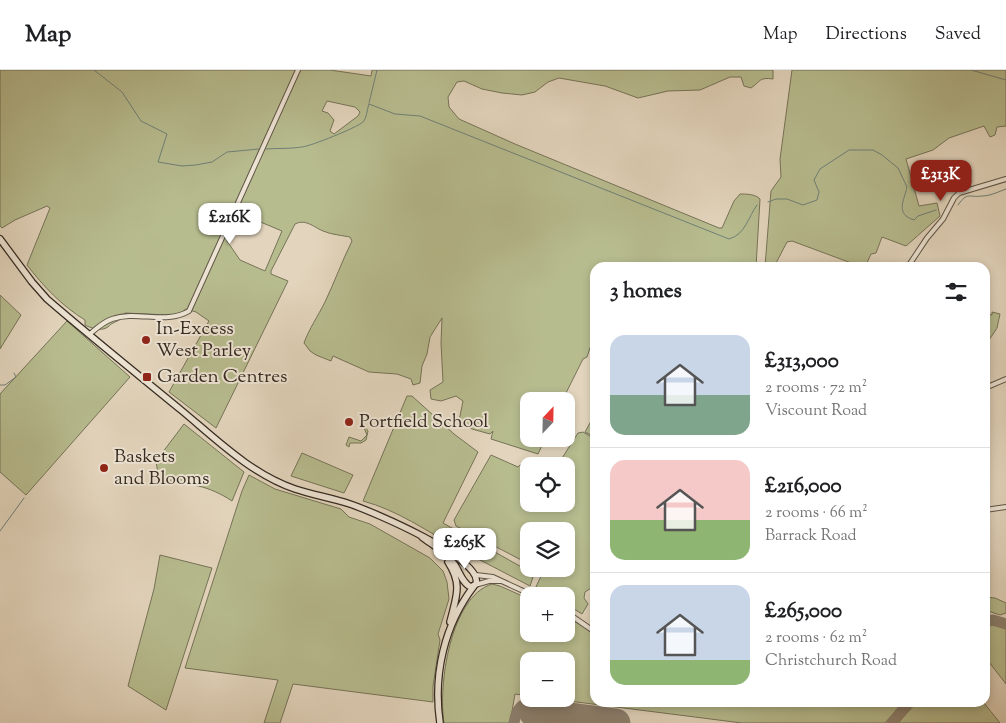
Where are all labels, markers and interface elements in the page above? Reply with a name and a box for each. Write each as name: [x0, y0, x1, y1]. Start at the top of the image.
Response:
text: Map: [25, 18, 71, 52]
text: Map: [763, 22, 798, 48]
text: Directions: [826, 22, 907, 48]
text: Saved: [935, 22, 981, 48]
pin: £313K: [906, 160, 976, 202]
text: £313K: [922, 164, 960, 187]
pin: £216K: [195, 202, 265, 245]
text: £216K: [209, 207, 251, 230]
text: 3 homes: [610, 277, 682, 307]
icon: filters: [942, 278, 970, 306]
place label: In-Excess West Parley: [156, 316, 252, 365]
marker: In-Excess West Parley: [140, 334, 152, 346]
text: £313,000: [765, 347, 839, 377]
icon: home: [650, 355, 710, 415]
place label: Garden Centres: [157, 364, 287, 391]
marker: Garden Centres: [141, 371, 153, 383]
text: 2 rooms · 72 m²: [765, 377, 867, 400]
north arrow: [520, 392, 575, 448]
map controls: [520, 392, 575, 707]
text: Viscount Road: [765, 400, 867, 423]
place label: Portfield School: [359, 409, 489, 436]
marker: Portfield School: [343, 416, 355, 428]
place label: Baskets and Blooms: [114, 444, 210, 493]
button: locate: [520, 457, 575, 512]
marker: Baskets and Blooms: [98, 462, 110, 474]
text: £216,000: [765, 472, 842, 502]
icon: home: [650, 480, 710, 540]
text: 2 rooms · 66 m²: [765, 502, 868, 525]
button: layers: [520, 522, 575, 577]
text: Barrack Road: [765, 525, 857, 548]
pin: £265K: [430, 528, 500, 570]
text: £265K: [444, 532, 486, 555]
button: +: [520, 587, 575, 642]
text: £265,000: [765, 597, 842, 627]
icon: home: [650, 605, 710, 665]
text: 2 rooms · 62 m²: [765, 627, 867, 650]
text: Christchurch Road: [765, 650, 897, 673]
button: −: [520, 652, 575, 707]

